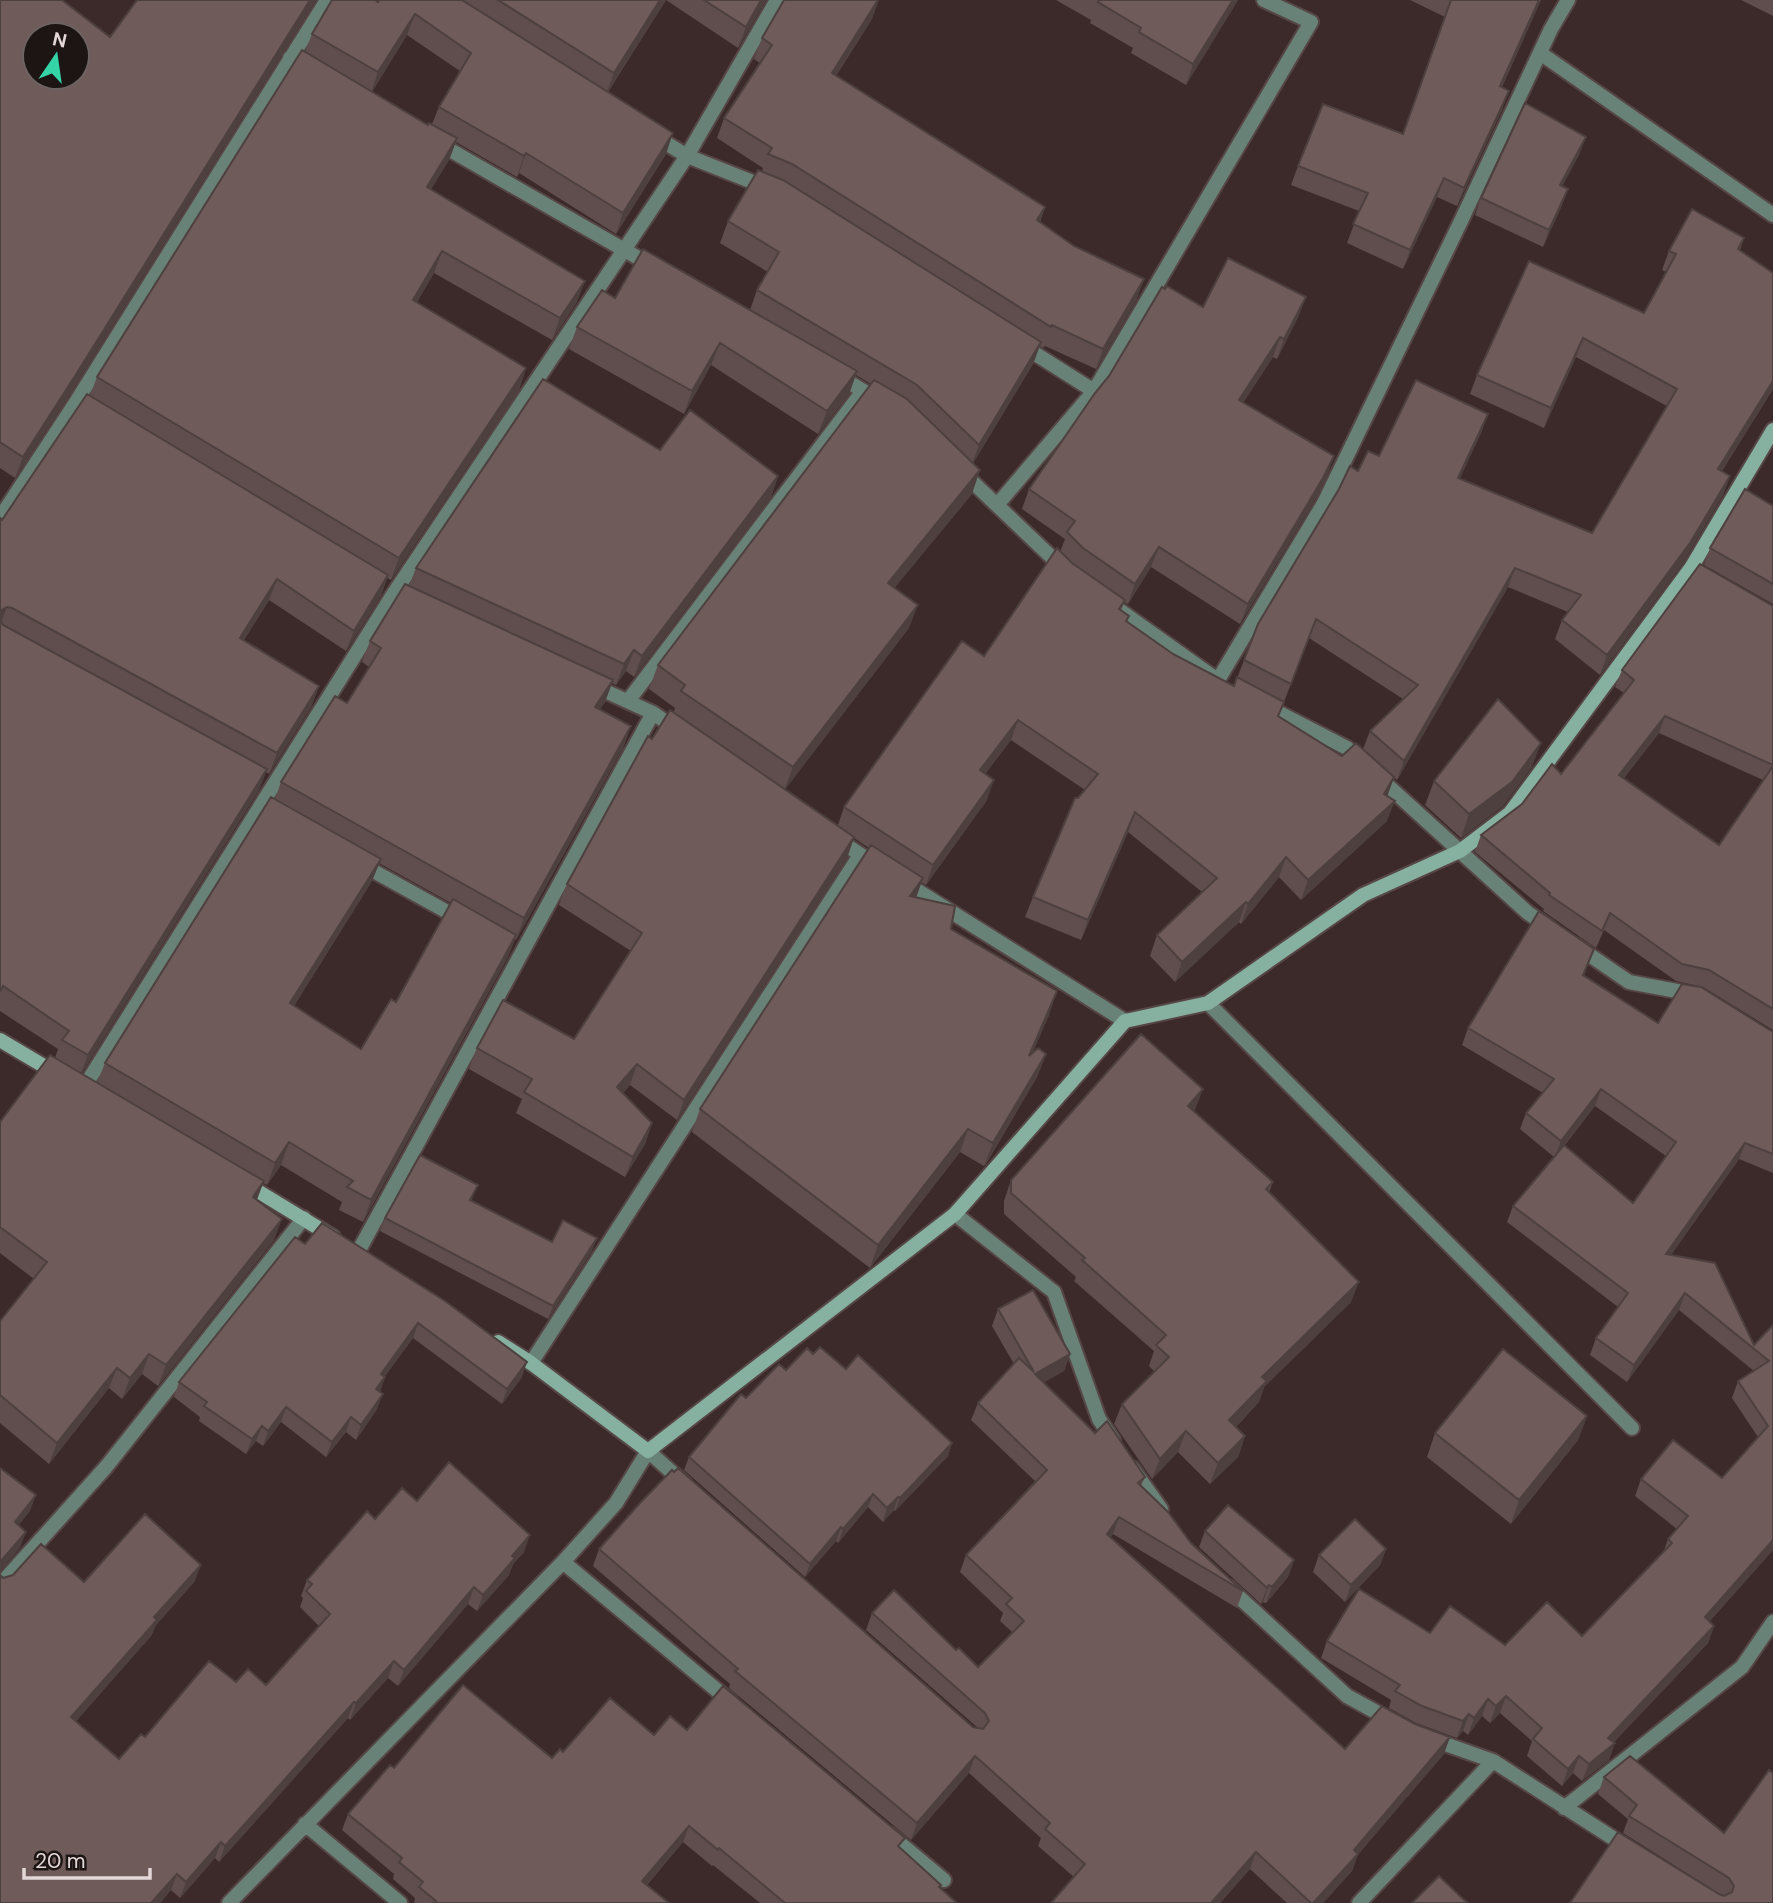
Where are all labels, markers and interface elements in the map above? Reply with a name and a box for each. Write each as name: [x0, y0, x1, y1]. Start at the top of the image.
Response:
north arrow: [21, 21, 91, 91]
text: N: [50, 26, 69, 54]
scale bar: [24, 1836, 150, 1880]
text: 20 m: [35, 1847, 86, 1875]

